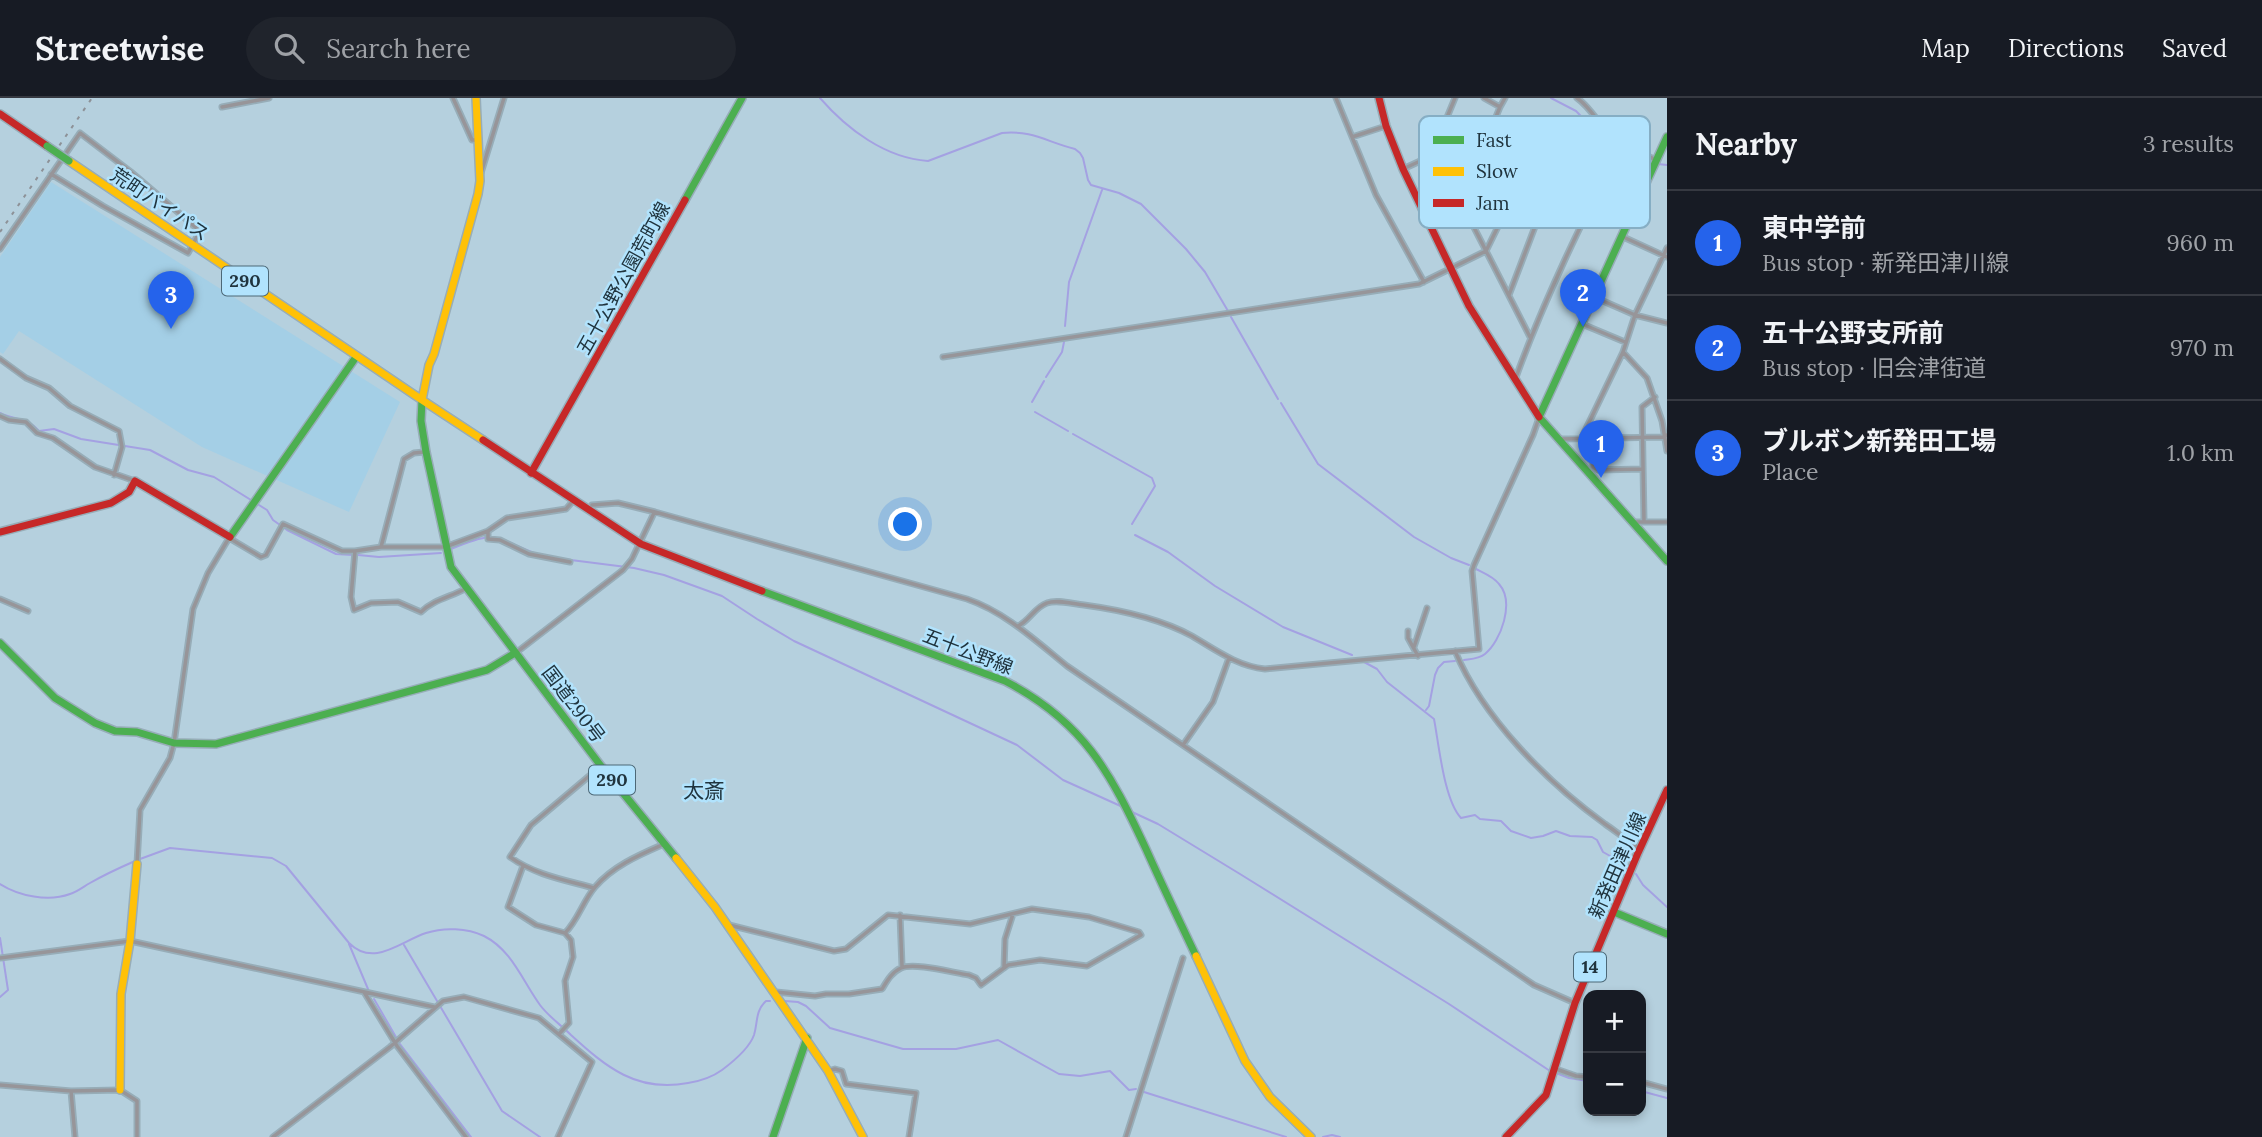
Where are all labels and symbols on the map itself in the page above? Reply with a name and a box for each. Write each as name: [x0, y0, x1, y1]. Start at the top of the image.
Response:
legend: [1419, 116, 1650, 228]
text: Fast: [1476, 128, 1512, 152]
text: Slow: [1476, 159, 1519, 183]
street label: 荒町バイパス: [106, 162, 214, 246]
text: Jam: [1475, 191, 1510, 215]
street label: 五十公野公園荒町線: [571, 197, 675, 359]
road number: 290: [222, 266, 268, 296]
pin: 2: [1560, 269, 1606, 327]
pin: 3: [148, 271, 194, 329]
pin: 1: [1578, 420, 1624, 478]
your location: [888, 507, 922, 541]
street label: 五十公野線: [919, 623, 1017, 679]
street label: 国道290号: [537, 661, 611, 747]
road number: 290: [589, 766, 635, 794]
district label: 太斎: [683, 777, 725, 804]
street label: 新発田津川線: [1583, 808, 1651, 922]
road number: 14: [1574, 952, 1606, 982]

